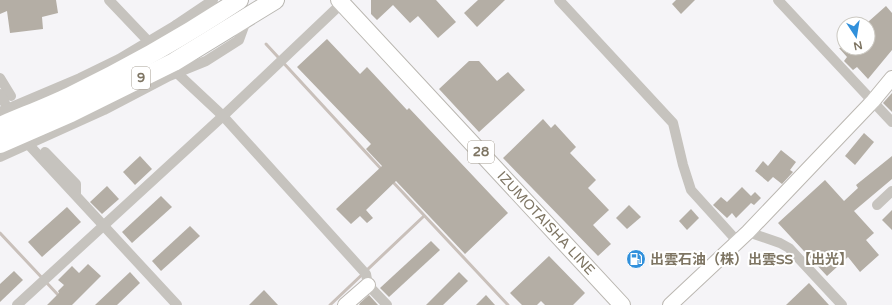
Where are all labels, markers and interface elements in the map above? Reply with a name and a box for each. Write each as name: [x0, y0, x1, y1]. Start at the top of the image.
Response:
north arrow: [836, 16, 876, 56]
text: N: [852, 38, 864, 53]
road number: 9: [132, 67, 150, 89]
road number: 28: [468, 141, 494, 163]
street label: IZUMOTAISHA LINE: [494, 168, 599, 278]
fuel station icon: 出雲石油（株）出雲SS 【出光】: [625, 248, 647, 270]
place label: 出雲石油（株）出雲SS 【出光】: [650, 251, 853, 268]

